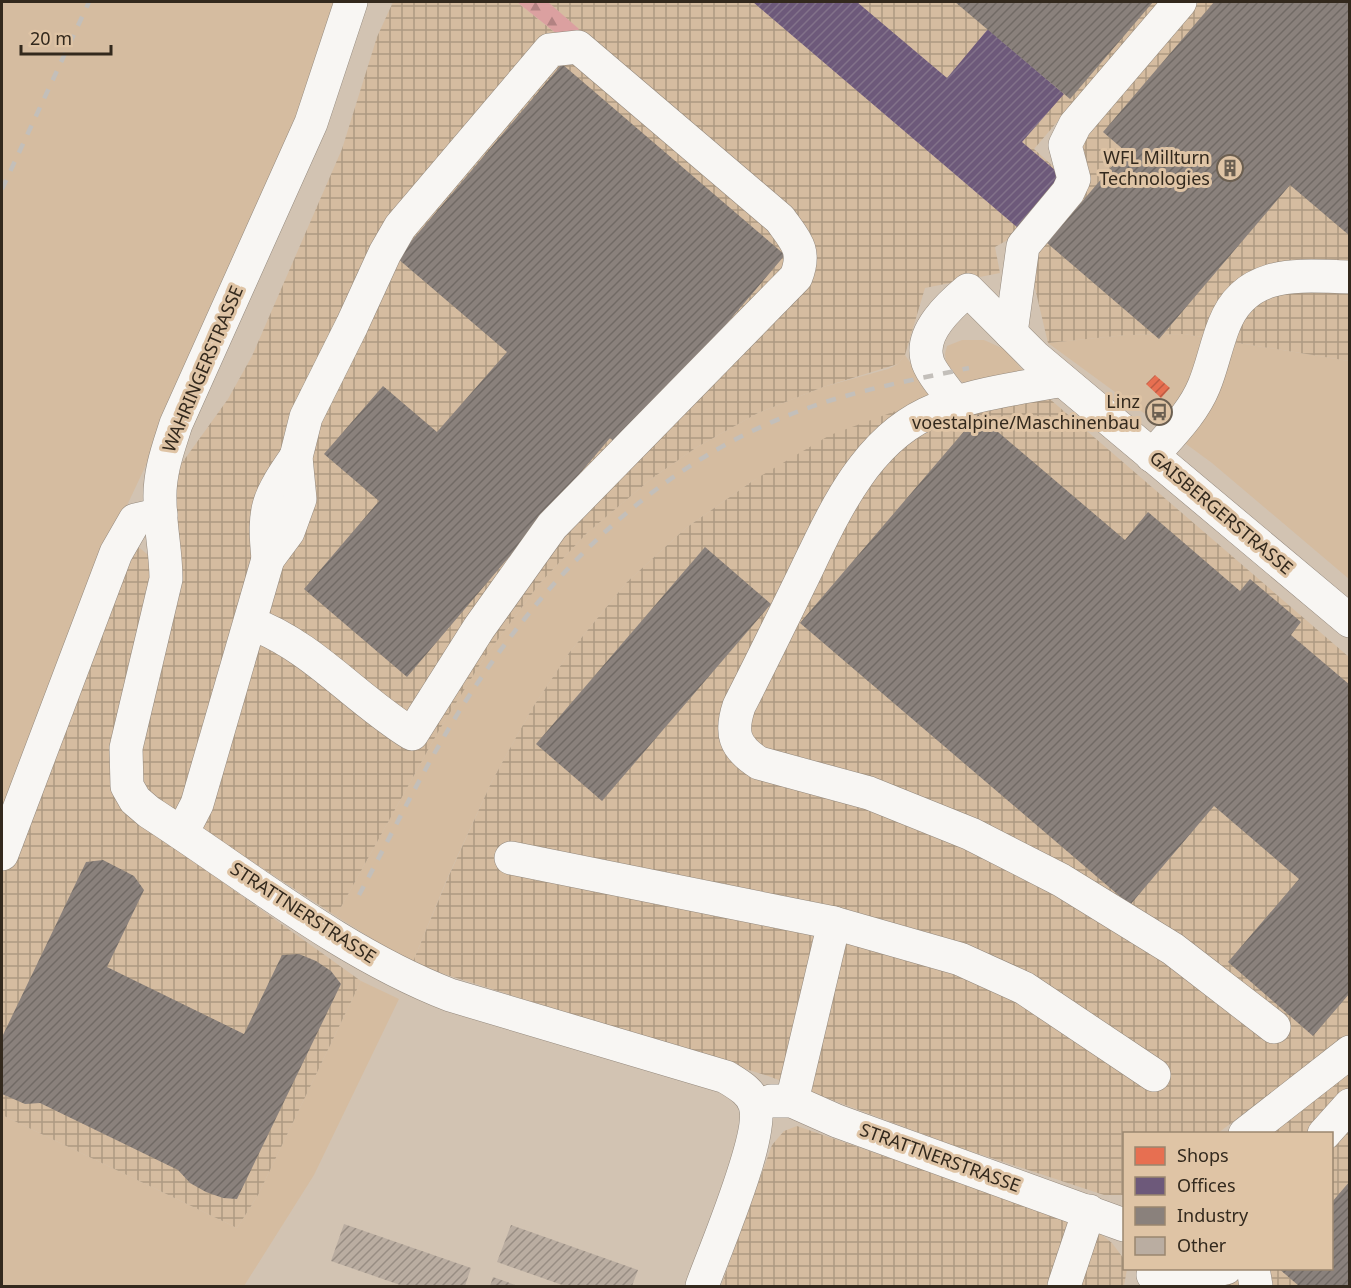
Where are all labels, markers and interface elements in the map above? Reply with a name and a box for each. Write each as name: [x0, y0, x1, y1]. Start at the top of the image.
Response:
scale bar: [21, 18, 111, 56]
text: 20 m: [30, 26, 72, 50]
place label: WFL Millturn Technologies: [1099, 145, 1210, 190]
building icon: WFL Millturn Technologies: [1215, 153, 1245, 183]
street label: WAHRINGERSTRASSE: [156, 282, 248, 455]
place label: Linz voestalpine/Maschinenbau: [912, 389, 1140, 434]
bus stop icon: Linz voestalpine/Maschinenbau: [1144, 397, 1174, 427]
street label: GAISBERGERSTRASSE: [1145, 445, 1298, 579]
street label: STRATTNERSTRASSE: [226, 856, 381, 968]
street label: STRATTNERSTRASSE: [857, 1117, 1024, 1197]
legend: [1123, 1132, 1333, 1270]
text: Shops: [1177, 1143, 1229, 1167]
text: Offices: [1177, 1173, 1236, 1197]
text: Industry: [1177, 1203, 1249, 1227]
text: Other: [1177, 1233, 1227, 1257]

